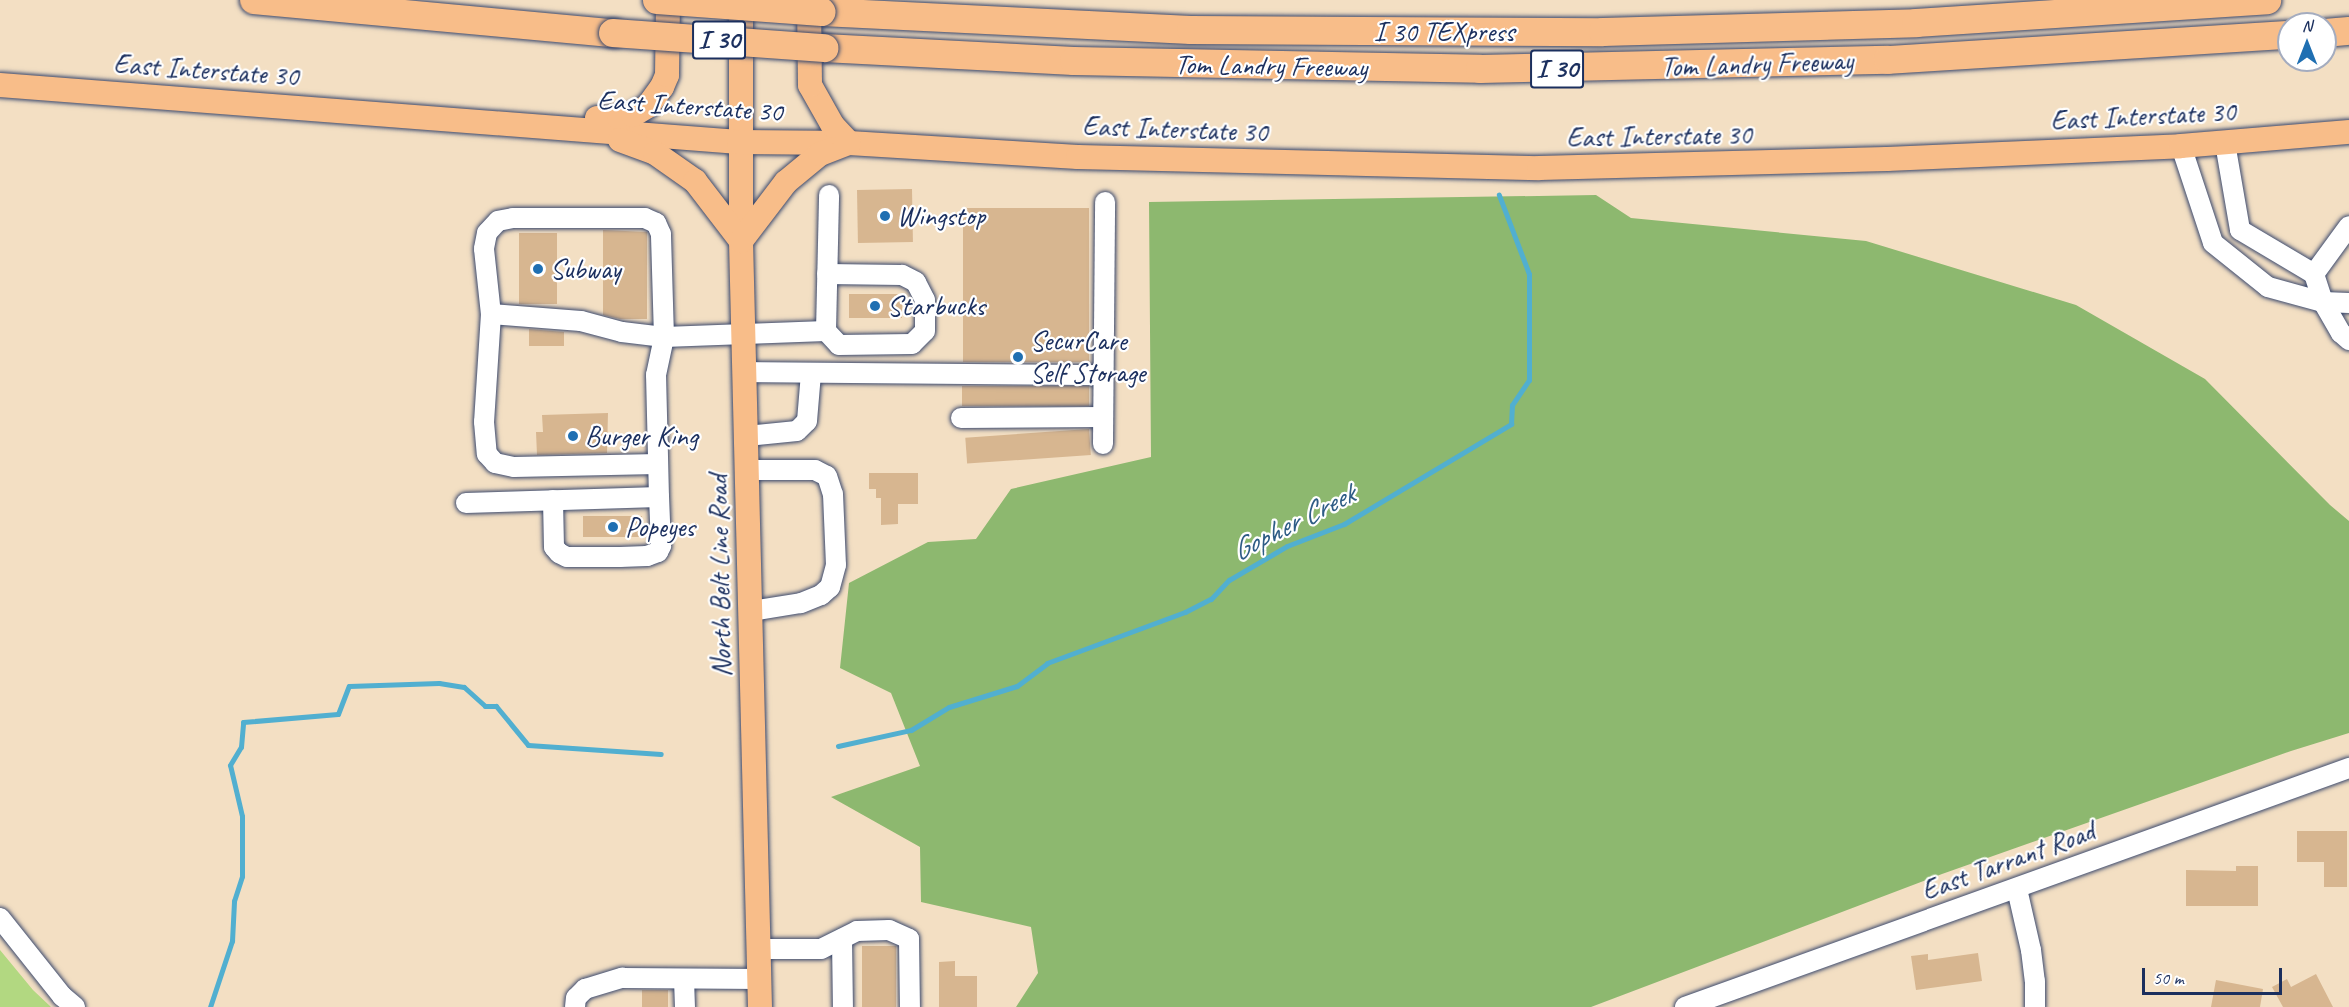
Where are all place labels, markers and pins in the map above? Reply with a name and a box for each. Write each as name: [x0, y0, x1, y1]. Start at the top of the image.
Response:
place label: Wingstop: [897, 199, 985, 233]
marker: Wingstop: [878, 209, 892, 223]
place label: Subway: [550, 252, 621, 286]
marker: Subway: [531, 262, 545, 276]
place label: Starbucks: [887, 289, 985, 323]
marker: Starbucks: [868, 299, 882, 313]
place label: SecurCare Self Storage: [1030, 324, 1146, 390]
marker: SecurCare Self Storage: [1011, 350, 1025, 364]
place label: Burger King: [585, 419, 698, 453]
marker: Burger King: [566, 429, 580, 443]
place label: Popeyes: [625, 510, 695, 544]
marker: Popeyes: [606, 520, 620, 534]

